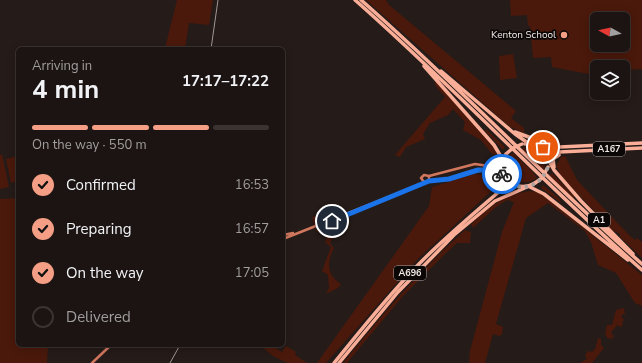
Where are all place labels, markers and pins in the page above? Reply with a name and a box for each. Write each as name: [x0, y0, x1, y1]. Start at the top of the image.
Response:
place label: Kenton School: [491, 28, 556, 42]
marker: Kenton School: [559, 30, 569, 40]
pin: [526, 130, 560, 164]
pin: [315, 204, 349, 238]

